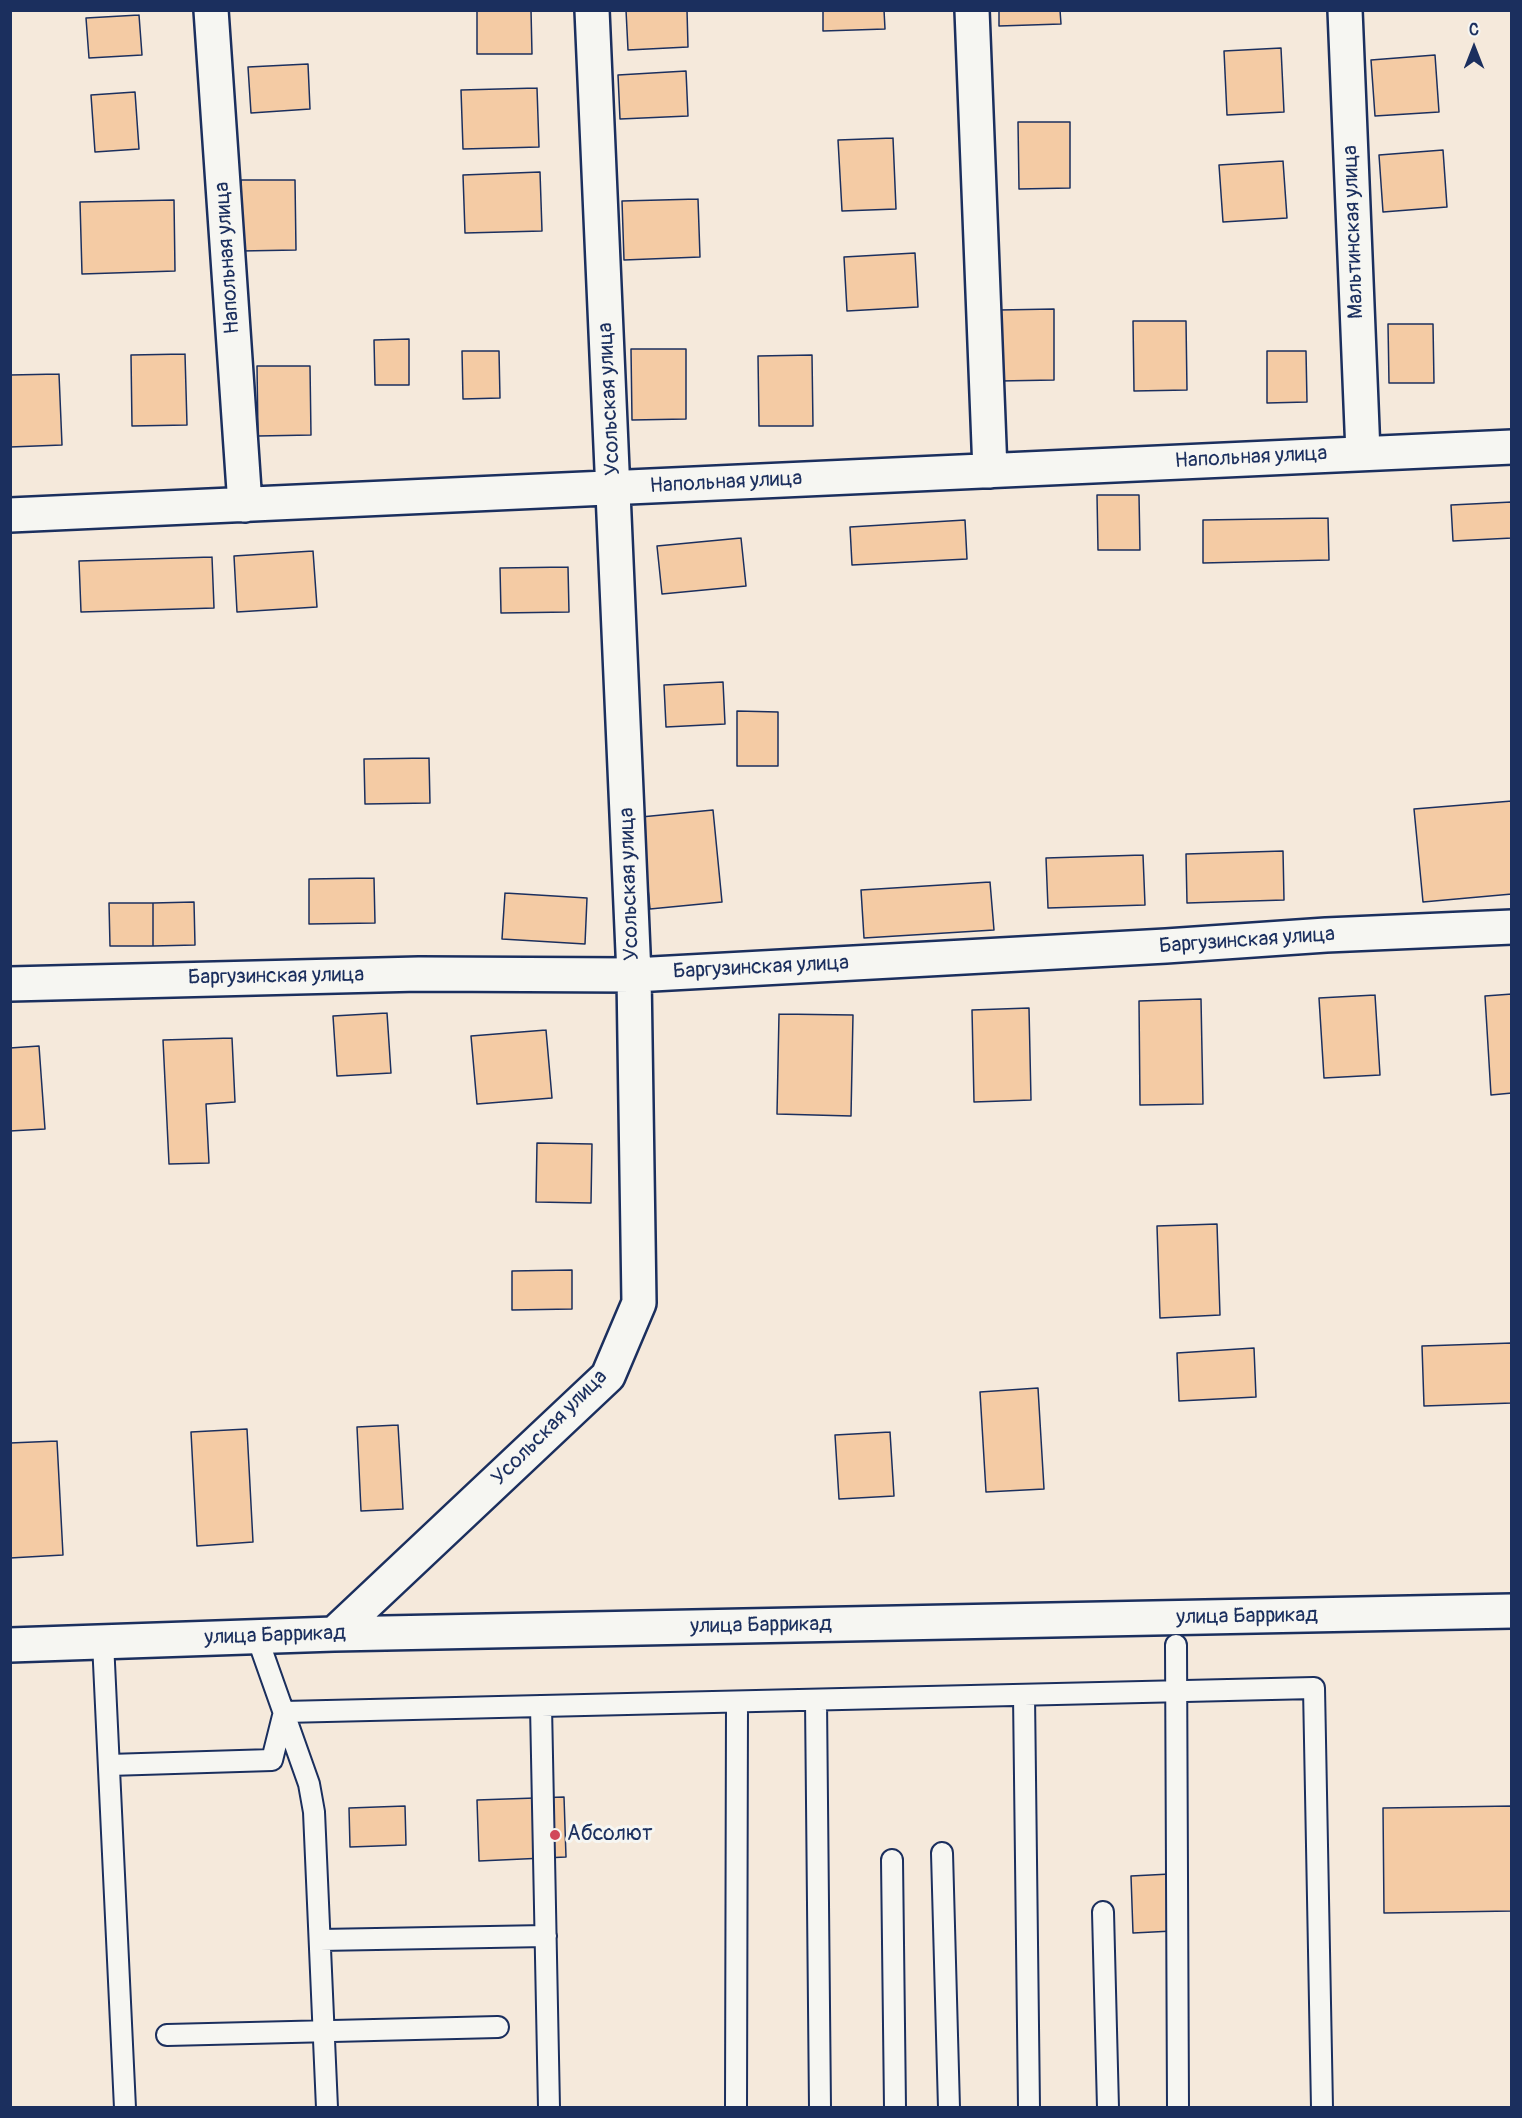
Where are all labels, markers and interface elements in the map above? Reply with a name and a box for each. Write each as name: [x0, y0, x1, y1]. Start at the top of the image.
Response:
north arrow: [1444, 18, 1504, 78]
text: С: [1469, 20, 1479, 40]
street label: Мальтинская улица: [1338, 145, 1370, 319]
street label: Напольная улица: [210, 181, 246, 335]
street label: Усольская улица: [593, 322, 627, 476]
street label: Напольная улица: [1174, 441, 1328, 475]
street label: Напольная улица: [649, 466, 803, 500]
street label: Усольская улица: [615, 807, 645, 961]
street label: Баргузинская улица: [1158, 922, 1336, 960]
street label: Баргузинская улица: [672, 951, 850, 985]
street label: Баргузинская улица: [188, 963, 364, 991]
street label: Усольская улица: [487, 1365, 613, 1491]
street label: улица Баррикад: [1176, 1603, 1318, 1631]
street label: улица Баррикад: [690, 1612, 832, 1640]
street label: улица Баррикад: [204, 1621, 346, 1651]
place label: Абсолют: [567, 1822, 653, 1848]
marker: Абсолют: [548, 1828, 562, 1842]

